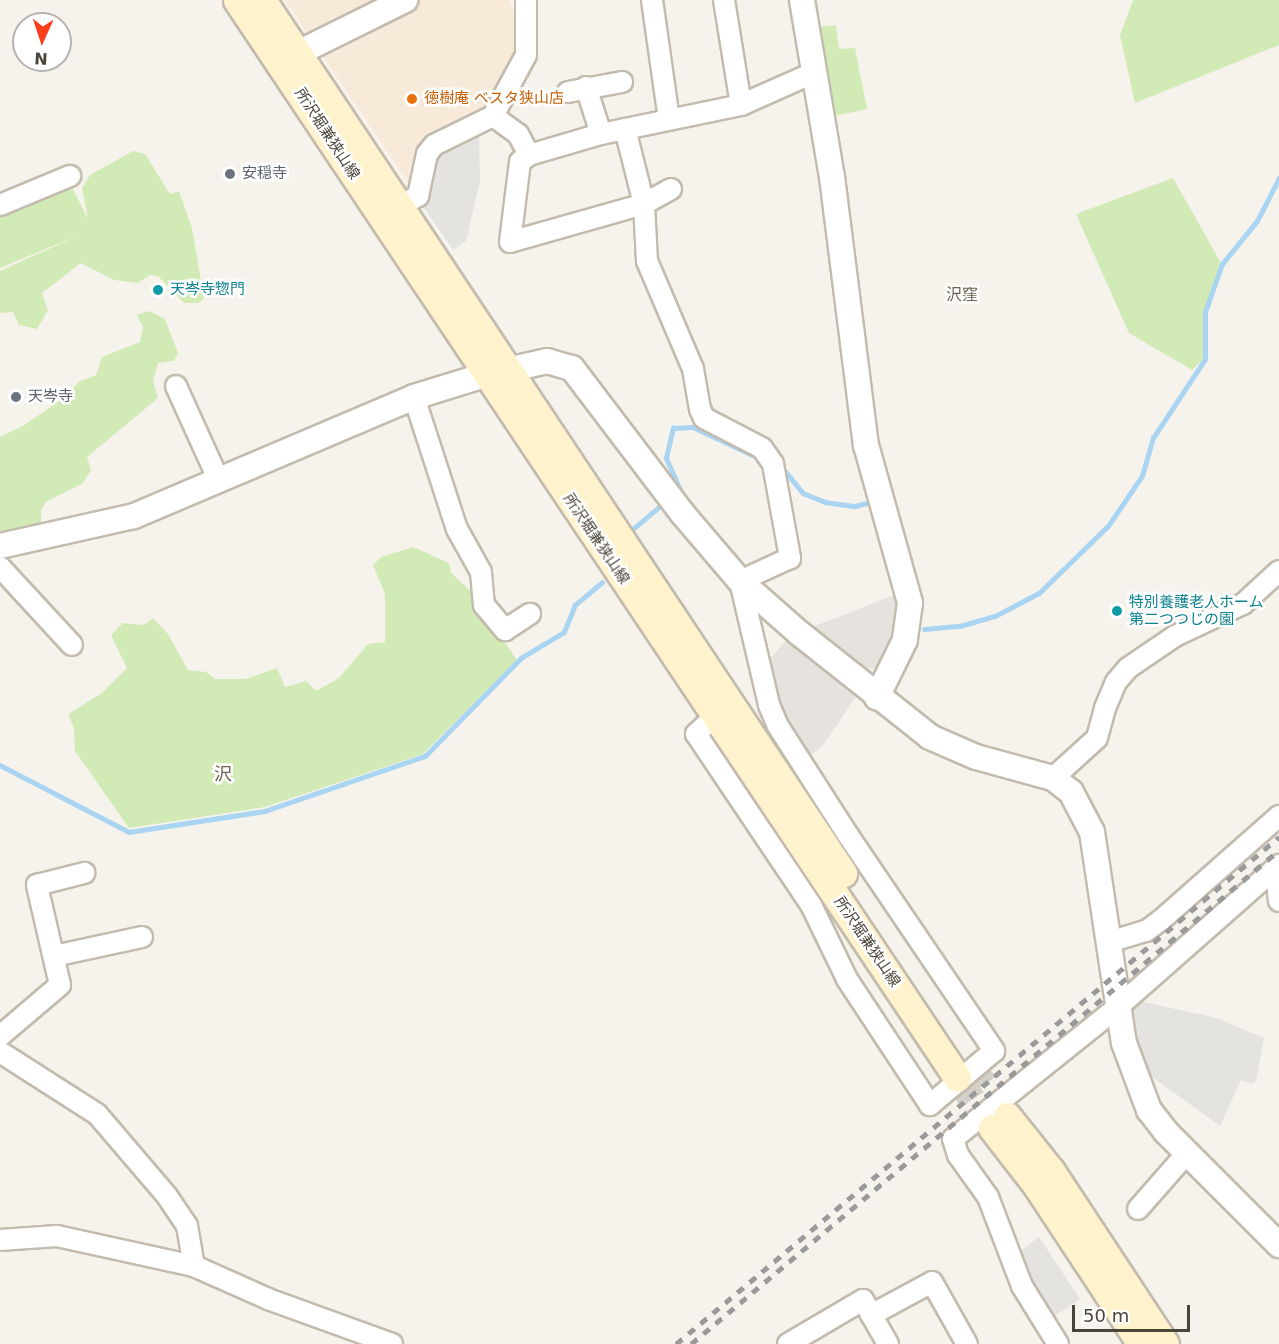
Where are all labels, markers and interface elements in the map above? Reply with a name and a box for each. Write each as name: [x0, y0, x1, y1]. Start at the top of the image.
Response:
north arrow: [12, 12, 72, 72]
text: N: [34, 49, 48, 68]
street label: 所沢堀兼狭山線: [291, 85, 363, 183]
place label: 徳樹庵 ベスタ狭山店: [424, 90, 564, 108]
marker: 徳樹庵 ベスタ狭山店: [405, 92, 419, 106]
place label: 安穏寺: [242, 165, 287, 183]
marker: 安穏寺: [223, 167, 237, 181]
place label: 天岑寺惣門: [170, 281, 245, 299]
marker: 天岑寺惣門: [151, 283, 165, 297]
district label: 沢窪: [946, 285, 978, 305]
place label: 天岑寺: [28, 388, 73, 406]
marker: 天岑寺: [9, 390, 23, 404]
street label: 所沢堀兼狭山線: [559, 490, 633, 588]
place label: 特別養護老人ホーム 第二つつじの園: [1129, 593, 1264, 628]
marker: 特別養護老人ホーム 第二つつじの園: [1110, 604, 1124, 618]
district label: 沢: [214, 763, 232, 785]
street label: 所沢堀兼狭山線: [830, 893, 904, 991]
scale bar: [1075, 1293, 1194, 1331]
text: 50 m: [1083, 1305, 1129, 1326]

